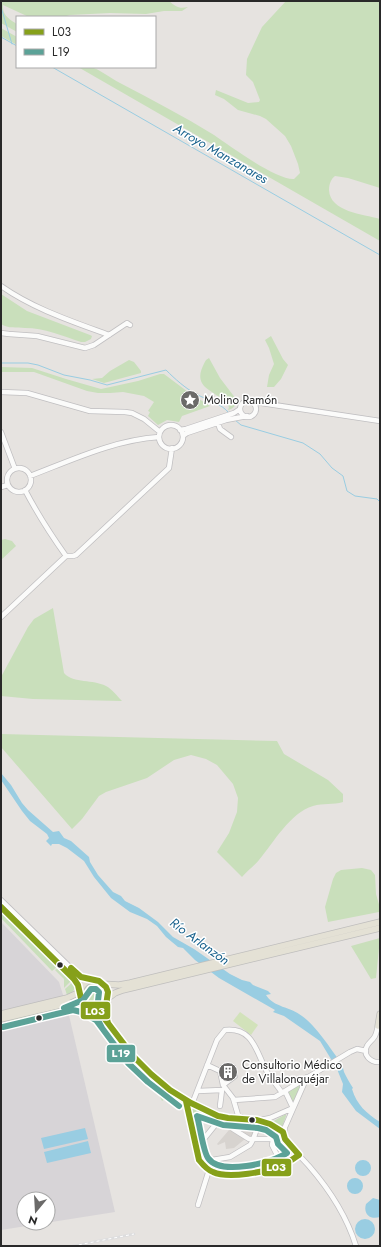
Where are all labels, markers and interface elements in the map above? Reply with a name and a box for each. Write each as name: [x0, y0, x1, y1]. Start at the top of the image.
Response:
legend: [16, 16, 156, 68]
text: L03: [52, 23, 72, 41]
text: L19: [52, 43, 70, 61]
water label: Arroyo Manzanares: [169, 118, 272, 189]
place icon: Molino Ramón: [179, 389, 201, 411]
place label: Molino Ramón: [204, 391, 277, 409]
water label: Río Arlanzón: [166, 913, 234, 970]
unlabelled marker: [55, 960, 65, 970]
line badge: L03: [80, 1001, 111, 1020]
text: L03: [85, 1003, 105, 1019]
unlabelled marker: [34, 1013, 44, 1023]
line badge: L19: [106, 1044, 136, 1063]
text: L19: [112, 1045, 130, 1061]
place label: Consultorio Médico de Villalonquéjar: [242, 1056, 342, 1088]
building icon: Consultorio Médico de Villalonquéjar: [217, 1061, 239, 1083]
unlabelled marker: [247, 1115, 257, 1125]
line badge: L03: [261, 1158, 292, 1177]
text: L03: [266, 1159, 286, 1175]
north arrow: [16, 1191, 56, 1231]
text: N: [26, 1212, 40, 1229]

